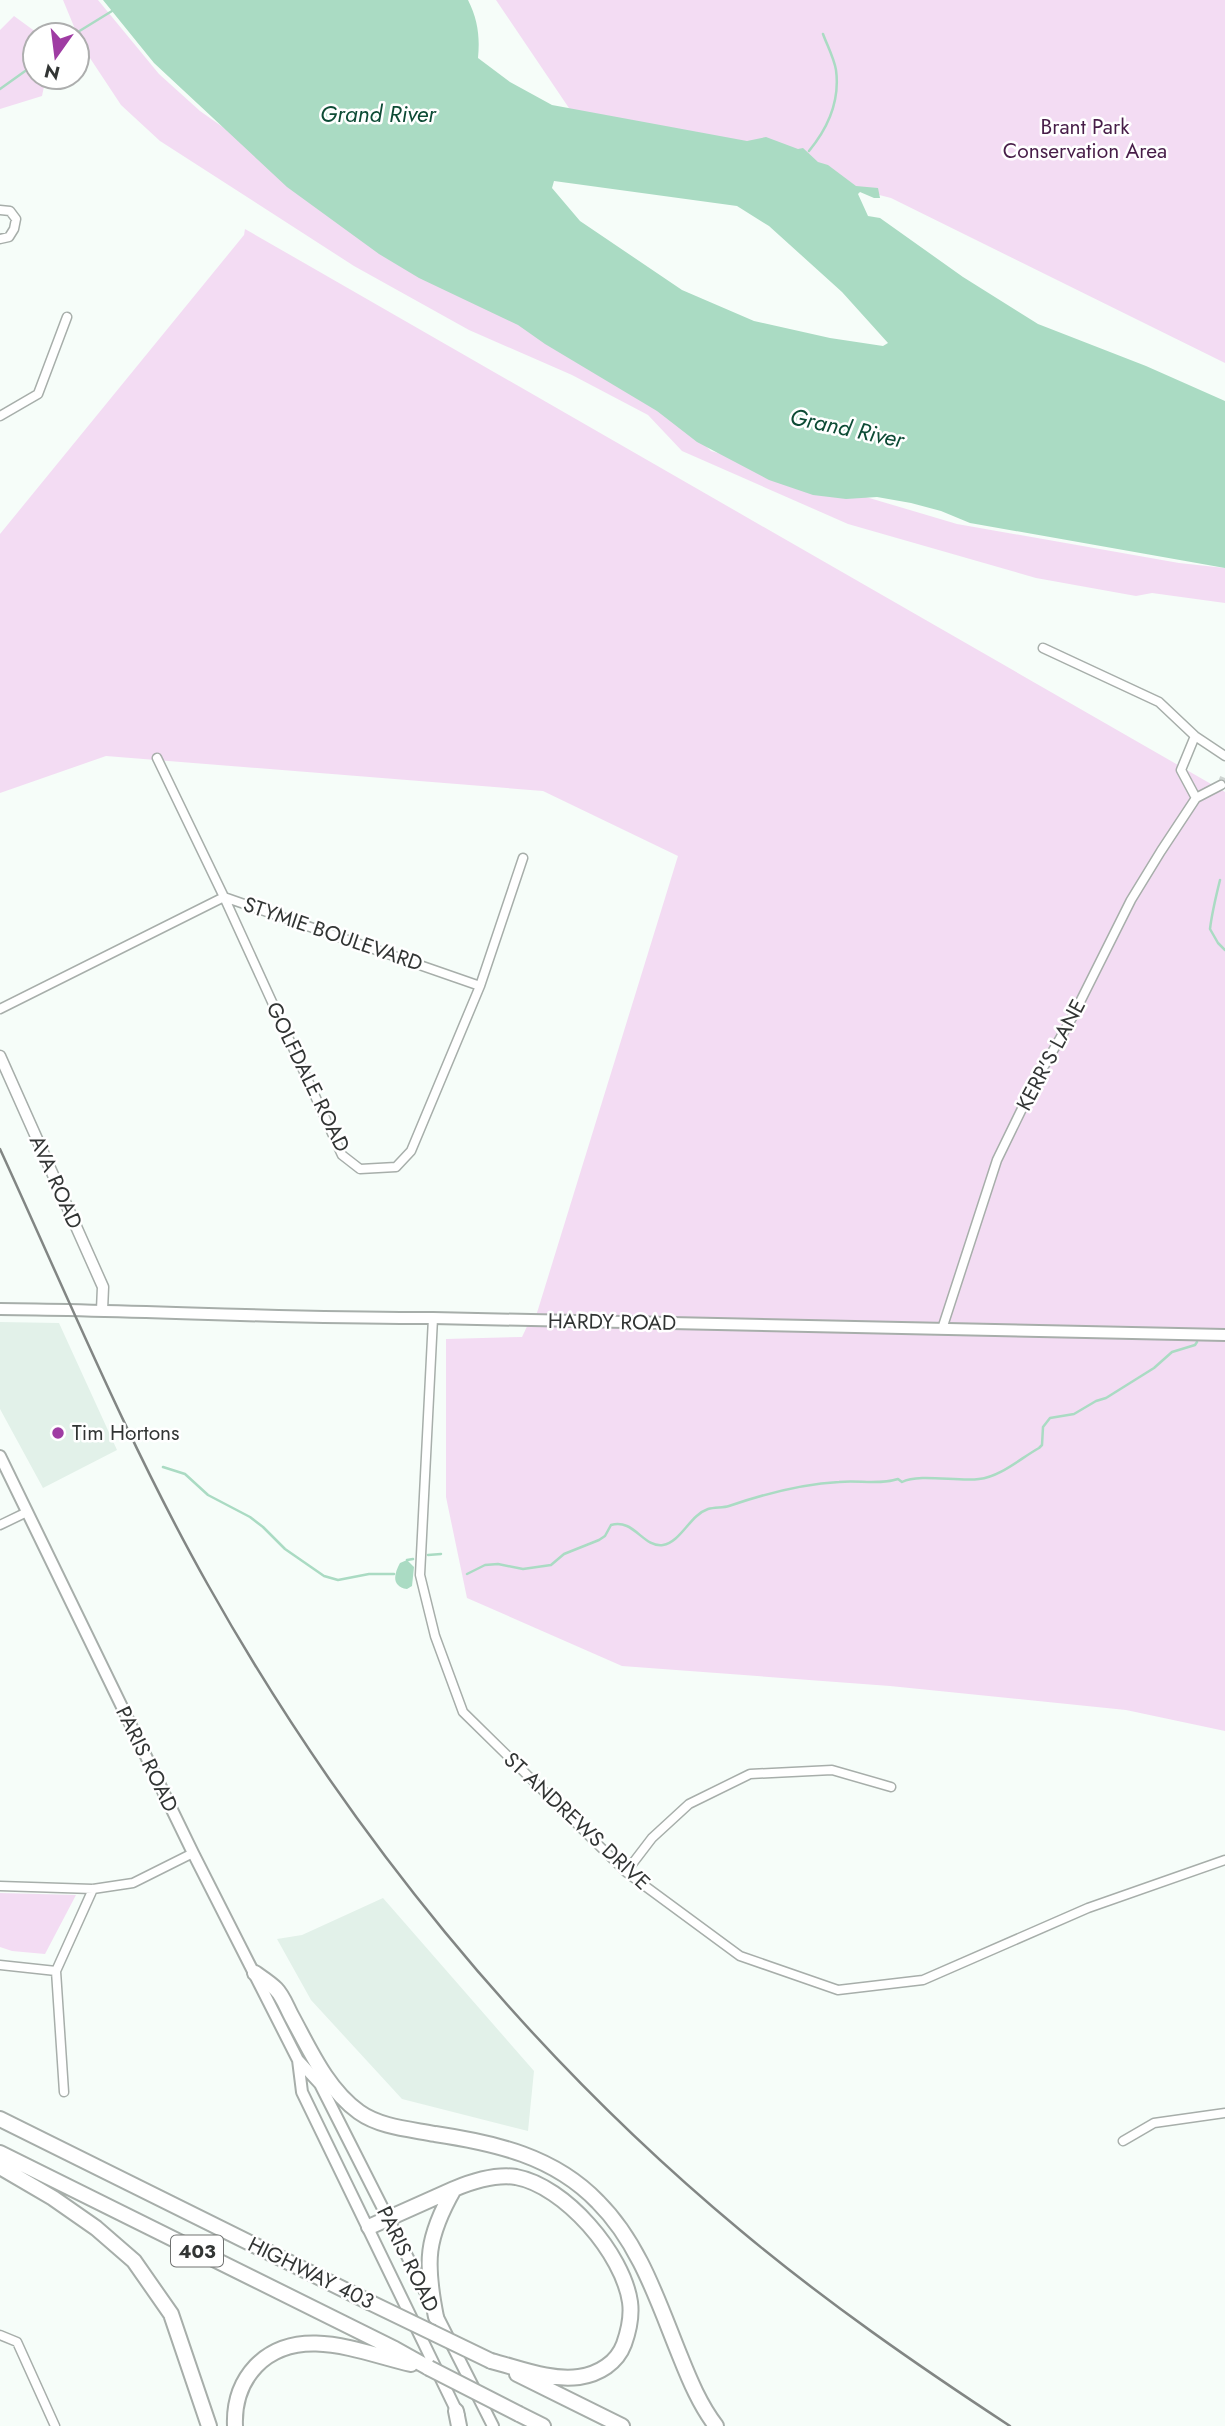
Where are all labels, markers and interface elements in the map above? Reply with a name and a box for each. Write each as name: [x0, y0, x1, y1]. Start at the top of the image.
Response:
north arrow: [21, 21, 91, 91]
text: N: [41, 57, 63, 87]
water label: Grand River: [320, 97, 437, 131]
park label: Brant Park Conservation Area: [1003, 112, 1167, 166]
water label: Grand River: [787, 399, 909, 457]
street label: STYMIE BOULEVARD: [239, 889, 427, 979]
street label: KERR'S LANE: [1009, 994, 1093, 1116]
street label: GOLFDALE ROAD: [259, 997, 357, 1157]
street label: AVA ROAD: [22, 1130, 90, 1234]
street label: HARDY ROAD: [548, 1306, 676, 1338]
place label: Tim Hortons: [72, 1418, 180, 1448]
marker: Tim Hortons: [50, 1425, 66, 1441]
street label: PARIS ROAD: [108, 1701, 186, 1817]
street label: ST ANDREWS DRIVE: [497, 1745, 657, 1897]
street label: PARIS ROAD: [369, 2201, 447, 2317]
street label: HIGHWAY 403: [243, 2230, 379, 2316]
road number: 403: [171, 2236, 223, 2266]

